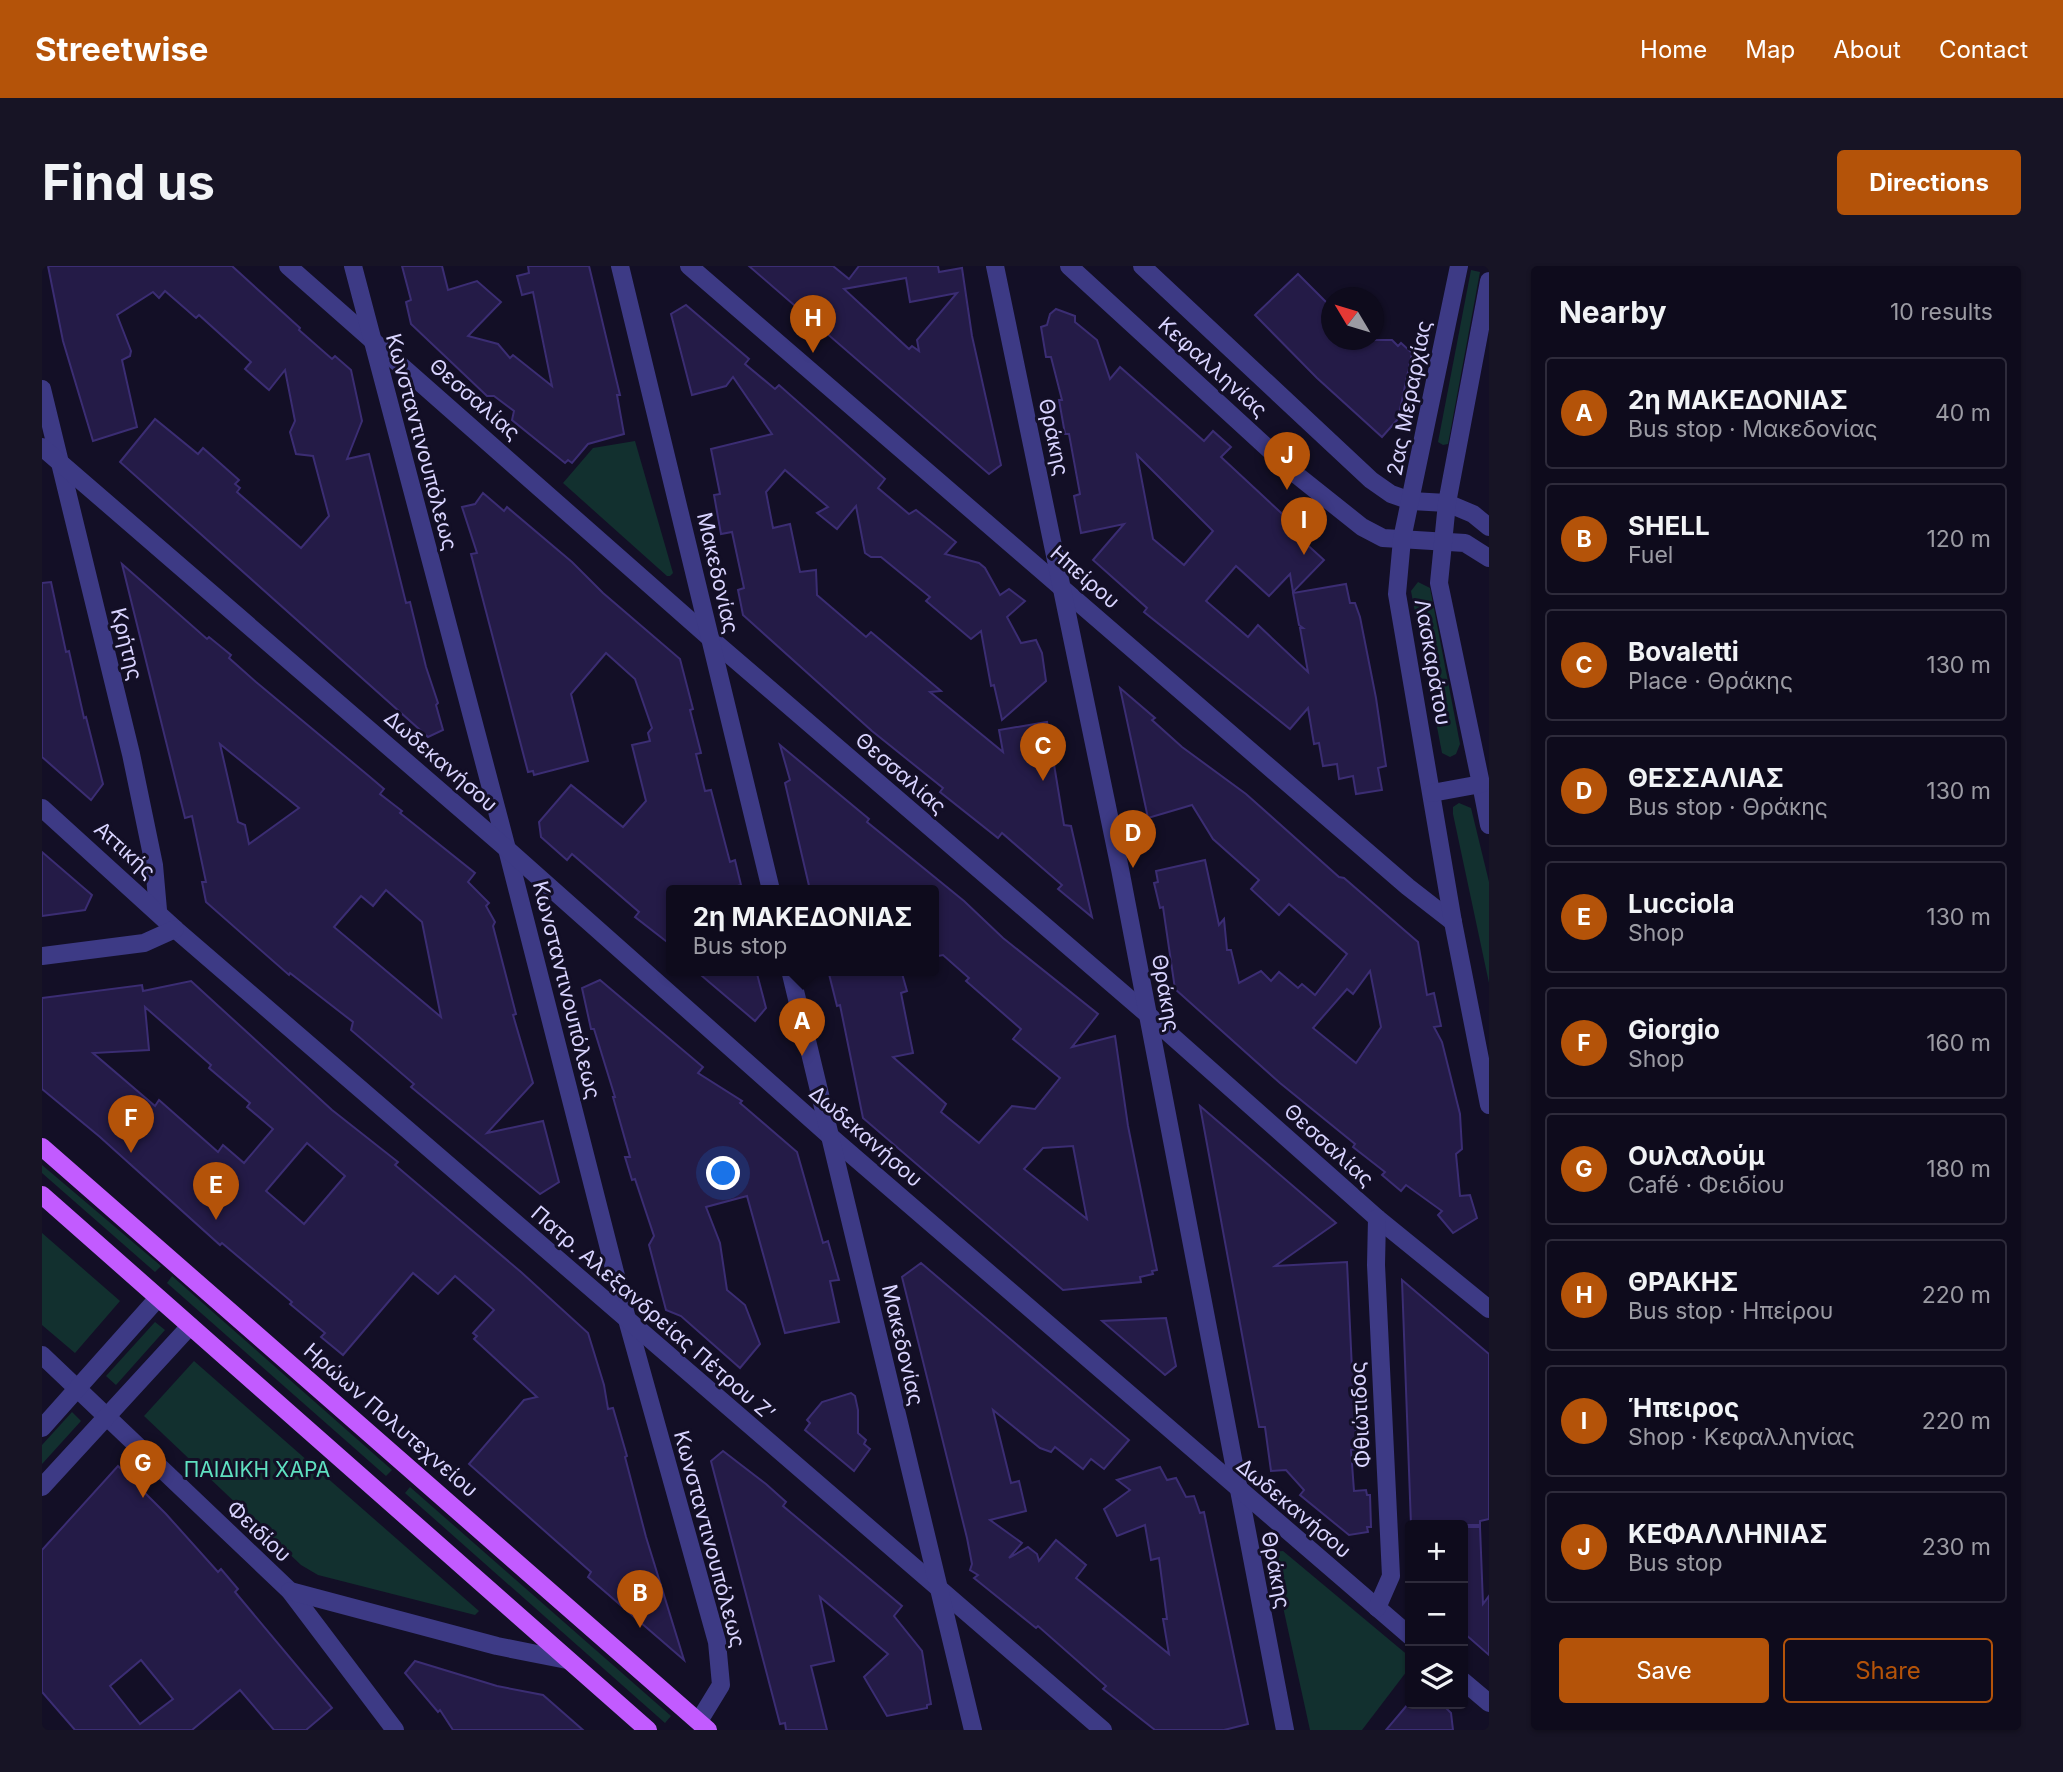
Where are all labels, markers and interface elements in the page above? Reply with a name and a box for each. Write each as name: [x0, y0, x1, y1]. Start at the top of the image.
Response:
text: Streetwise: [35, 29, 209, 69]
text: Home: [1640, 35, 1707, 64]
text: Map: [1745, 35, 1795, 64]
text: About: [1833, 35, 1901, 64]
text: Contact: [1939, 35, 2028, 64]
button: Directions: [1837, 150, 2021, 215]
text: Find us: [42, 153, 215, 212]
north arrow: [1321, 287, 1384, 350]
text: Nearby: [1559, 294, 1667, 330]
pin: H: [790, 295, 836, 353]
text: 10 results: [1890, 298, 1993, 326]
street label: Κεφαλληνίας: [1153, 312, 1273, 422]
street label: 2ας Μεραρχίας: [1382, 318, 1436, 478]
street label: Κωνσταντινουπόλεως: [381, 331, 463, 553]
street label: Θεσσαλίας: [425, 353, 525, 445]
text: 2η ΜΑΚΕΔΟΝΙΑΣ: [1628, 384, 1848, 415]
street label: Θράκης: [1034, 396, 1074, 478]
text: A: [1575, 399, 1593, 427]
text: 40 m: [1935, 399, 1991, 427]
text: Bus stop · Μακεδονίας: [1628, 415, 1878, 443]
pin: J: [1264, 432, 1310, 490]
pin: I: [1281, 497, 1327, 555]
street label: Μακεδονίας: [692, 510, 744, 636]
text: SHELL: [1628, 510, 1710, 541]
text: B: [1576, 525, 1592, 553]
text: 120 m: [1926, 525, 1991, 553]
street label: Ηπείρου: [1045, 540, 1125, 614]
text: Fuel: [1628, 541, 1673, 569]
street label: Λασκαράτου: [1410, 597, 1456, 727]
street label: Κρήτης: [106, 605, 148, 683]
text: Bovaletti: [1628, 636, 1739, 667]
text: C: [1575, 651, 1593, 679]
text: 130 m: [1926, 651, 1991, 679]
text: Place · Θράκης: [1628, 667, 1793, 695]
street label: Δωδεκανήσου: [379, 705, 503, 817]
pin: C: [1020, 723, 1066, 781]
street label: Θεσσαλίας: [851, 727, 951, 819]
text: ΘΕΣΣΑΛΙΑΣ: [1628, 762, 1784, 793]
text: D: [1576, 777, 1592, 805]
text: 130 m: [1926, 777, 1991, 805]
text: Bus stop · Θράκης: [1628, 793, 1828, 821]
pin: D: [1110, 810, 1156, 868]
street label: Αττικής: [89, 816, 161, 884]
street label: Κωνσταντινουπόλεως: [528, 879, 606, 1101]
popup: [666, 885, 939, 976]
text: Lucciola: [1628, 888, 1735, 919]
text: 2η ΜΑΚΕΔΟΝΙΑΣ: [693, 901, 912, 932]
text: E: [1577, 903, 1591, 931]
text: 130 m: [1926, 903, 1991, 931]
text: Shop: [1628, 919, 1684, 947]
text: Bus stop: [693, 932, 787, 960]
street label: Θράκης: [1147, 952, 1185, 1034]
pin: A: [779, 998, 825, 1056]
text: Giorgio: [1628, 1014, 1720, 1045]
text: F: [1577, 1029, 1591, 1057]
text: 160 m: [1926, 1029, 1991, 1057]
text: Shop: [1628, 1045, 1684, 1073]
street label: Δωδεκανήσου: [804, 1080, 928, 1192]
pin: F: [108, 1095, 154, 1153]
street label: Θεσσαλίας: [1279, 1098, 1379, 1192]
text: Ουλαλούμ: [1628, 1140, 1765, 1171]
text: G: [1575, 1155, 1593, 1183]
text: 180 m: [1926, 1155, 1991, 1183]
your location: [706, 1156, 740, 1190]
pin: E: [193, 1162, 239, 1220]
text: Café · Φειδίου: [1628, 1171, 1785, 1199]
street label: Πατρ. Αλεξανδρείας Πέτρου Ζ’: [526, 1200, 780, 1426]
text: ΘΡΑΚΗΣ: [1628, 1266, 1738, 1297]
text: H: [1575, 1281, 1593, 1309]
text: 220 m: [1922, 1281, 1991, 1309]
street label: Μακεδονίας: [877, 1282, 929, 1408]
text: Bus stop · Ηπείρου: [1628, 1297, 1833, 1325]
street label: Ηρώων Πολυτεχνείου: [299, 1338, 483, 1502]
street label: Φθιώτιδος: [1345, 1361, 1375, 1469]
text: Ήπειρος: [1628, 1392, 1739, 1423]
text: I: [1581, 1407, 1587, 1435]
text: 220 m: [1922, 1407, 1991, 1435]
text: Shop · Κεφαλληνίας: [1628, 1423, 1855, 1451]
street label: Κωνσταντινουπόλεως: [669, 1428, 751, 1650]
pin: G: [120, 1440, 166, 1498]
street label: Δωδεκανήσου: [1232, 1453, 1356, 1563]
park label: ΠΑΙΔΙΚΗ ΧΑΡΑ: [184, 1457, 330, 1482]
street label: Φειδίου: [222, 1495, 296, 1567]
text: ΚΕΦΑΛΛΗΝΙΑΣ: [1628, 1518, 1828, 1549]
map controls: [1405, 1520, 1468, 1709]
button: +: [1405, 1520, 1468, 1583]
street label: Θράκης: [1256, 1529, 1296, 1611]
text: J: [1577, 1533, 1591, 1561]
text: 230 m: [1922, 1533, 1991, 1561]
text: Bus stop: [1628, 1549, 1723, 1577]
pin: B: [617, 1570, 663, 1628]
button: −: [1405, 1583, 1468, 1646]
button: Save: [1559, 1638, 1769, 1703]
button: Share: [1783, 1638, 1993, 1703]
button: layers: [1405, 1646, 1468, 1709]

